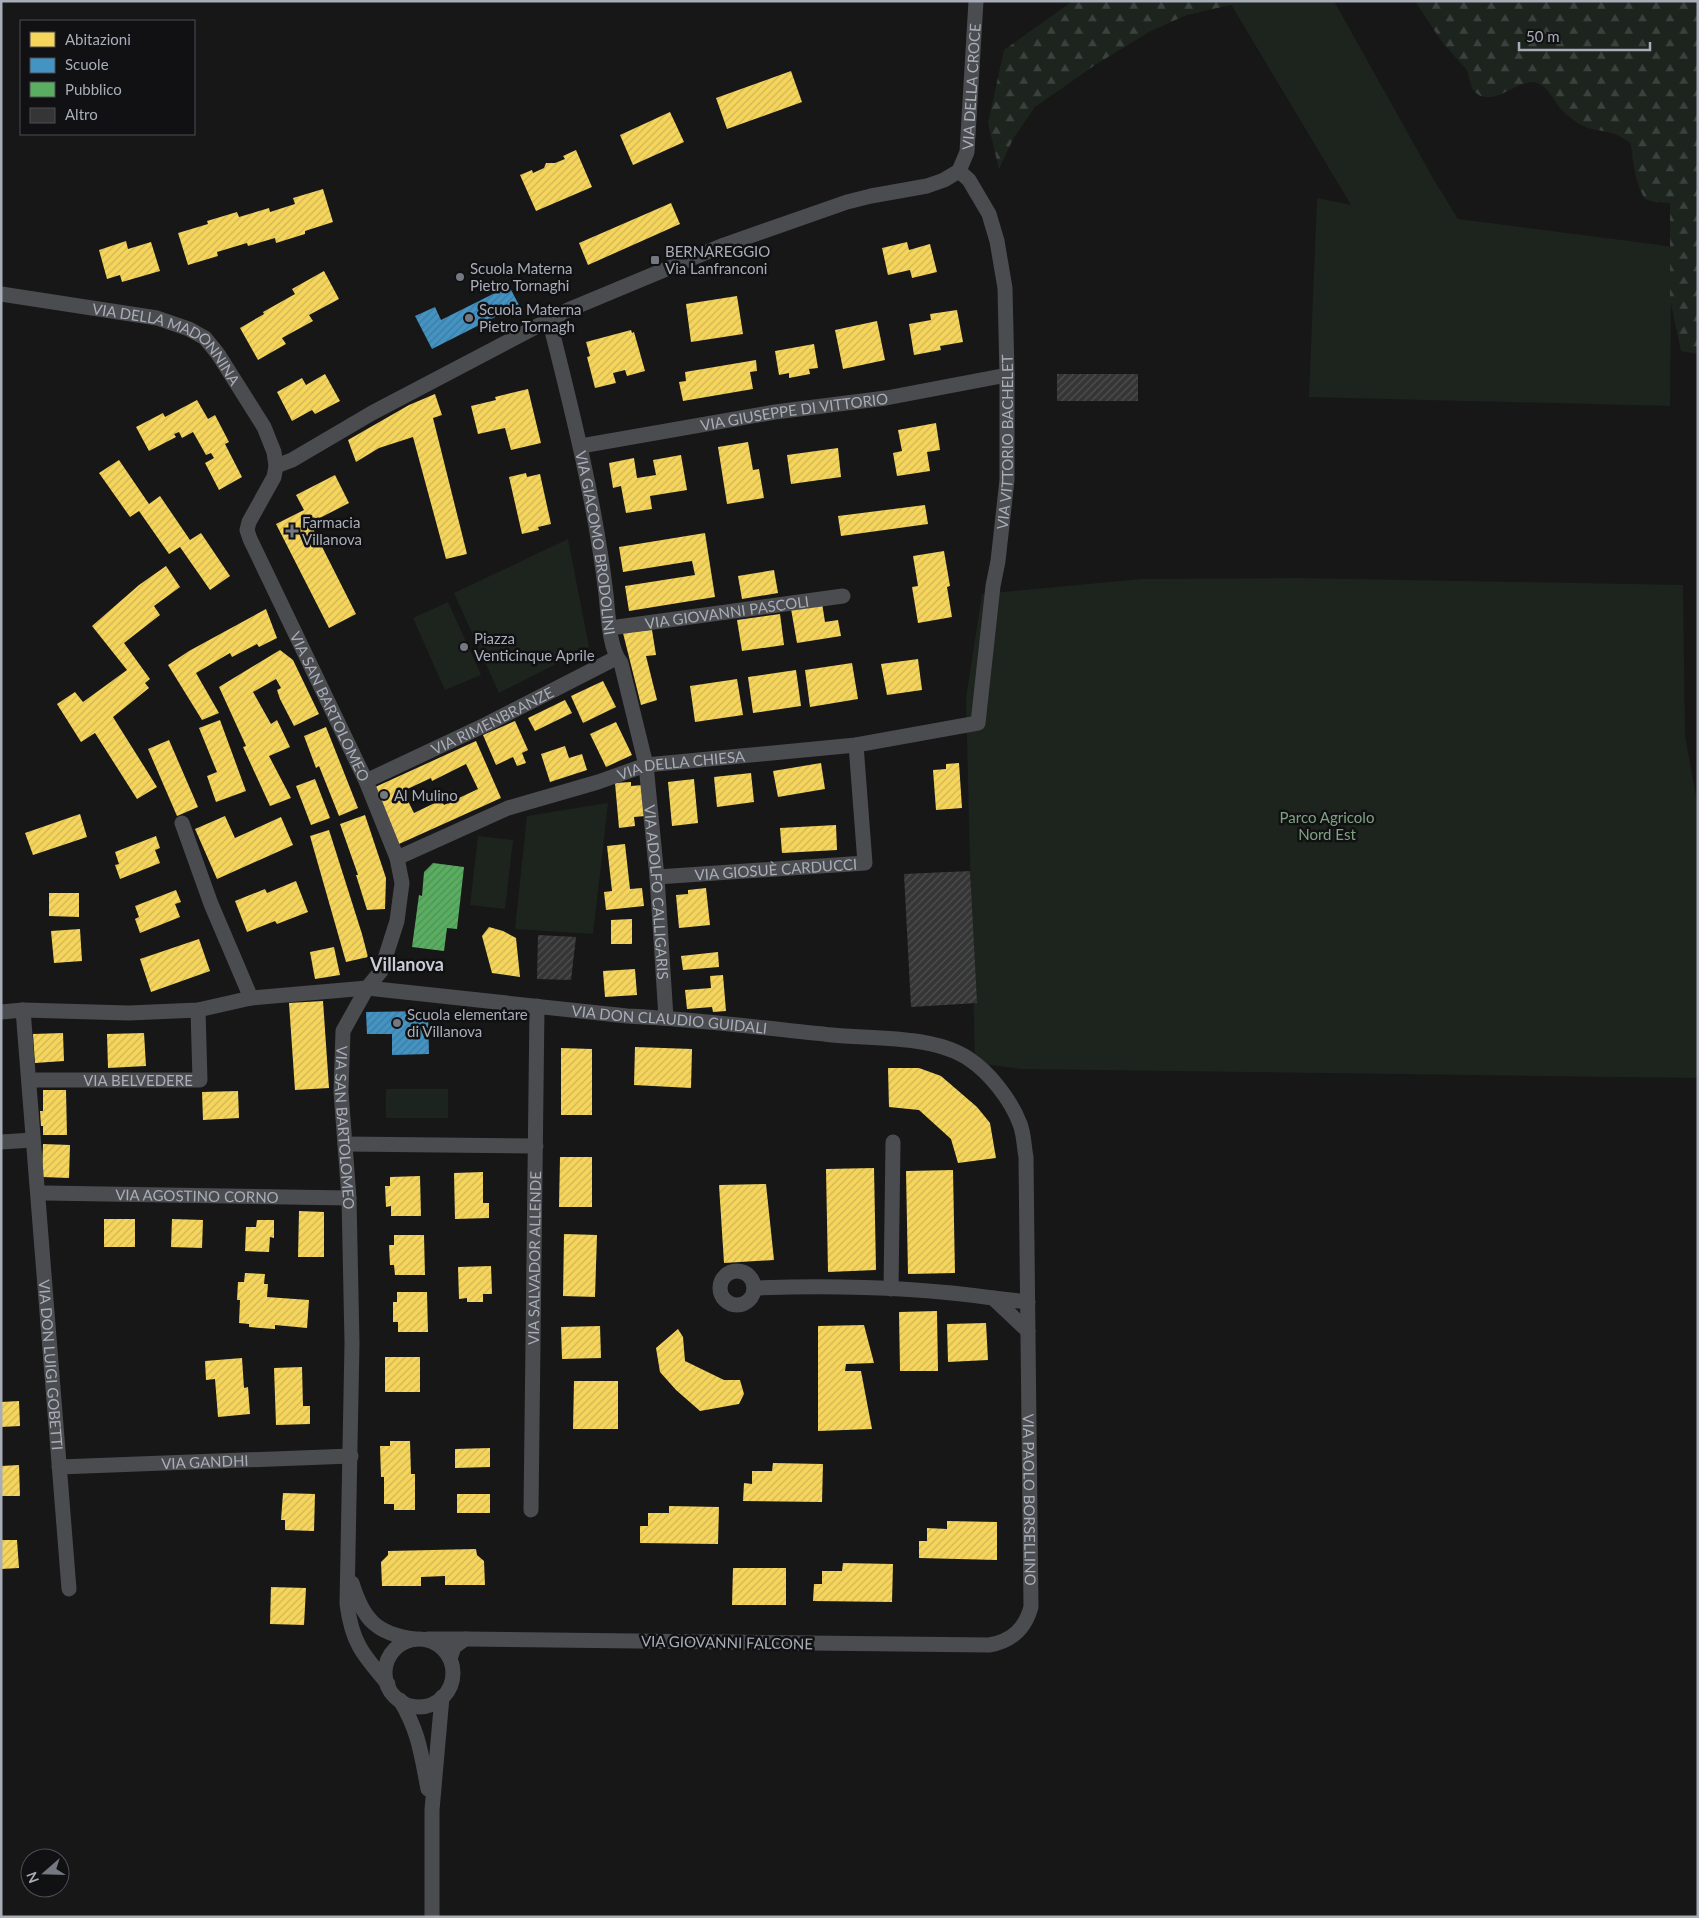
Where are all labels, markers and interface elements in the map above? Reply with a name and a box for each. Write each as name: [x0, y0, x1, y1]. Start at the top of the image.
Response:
legend: [20, 20, 195, 135]
scale bar: [1519, 20, 1650, 52]
street label: VIA DELLA CROCE: [958, 23, 984, 150]
text: 50 m: [1526, 27, 1560, 45]
text: Abitazioni: [65, 30, 131, 48]
text: Scuole: [65, 55, 109, 73]
text: Pubblico: [65, 80, 122, 98]
text: Altro: [65, 105, 98, 123]
place label: BERNAREGGIO Via Lanfranconi: [665, 242, 770, 277]
marker: BERNAREGGIO Via Lanfranconi: [649, 254, 661, 266]
place label: Scuola Materna Pietro Tornaghi: [470, 259, 573, 294]
marker: Scuola Materna Pietro Tornaghi: [454, 271, 466, 283]
street label: VIA DELLA MADONNINA: [91, 299, 245, 389]
place label: Scuola Materna Pietro Tornagh: [479, 300, 582, 335]
marker: Scuola Materna Pietro Tornagh: [463, 312, 475, 324]
street label: VIA VITTORIO BACHELET: [993, 354, 1016, 530]
street label: VIA GIUSEPPE DI VITTORIO: [699, 389, 889, 434]
street label: VIA GIACOMO BRODOLINI: [572, 449, 619, 636]
place label: Farmacia Villanova: [302, 513, 362, 548]
marker: Farmacia Villanova: [286, 525, 298, 537]
street label: VIA GIOVANNI PASCOLI: [644, 592, 810, 632]
street label: VIA SAN BARTOLOMEO: [287, 629, 374, 784]
place label: Piazza Venticinque Aprile: [474, 629, 595, 664]
marker: Piazza Venticinque Aprile: [458, 641, 470, 653]
street label: VIA RIMENBRANZE: [428, 683, 556, 758]
street label: VIA DELLA CHIESA: [615, 747, 747, 784]
place label: Al Mulino: [394, 786, 458, 804]
marker: Al Mulino: [378, 789, 390, 801]
street label: VIA ADOLFO CALLIGARIS: [641, 804, 673, 980]
park label: Parco Agricolo Nord Est: [1280, 808, 1374, 843]
street label: VIA GIOSUÈ CARDUCCI: [694, 855, 858, 883]
district label: Villanova: [369, 953, 444, 975]
street label: VIA DON CLAUDIO GUIDALI: [571, 1001, 768, 1037]
place label: Scuola elementare di Villanova: [407, 1005, 528, 1040]
marker: Scuola elementare di Villanova: [391, 1017, 403, 1029]
street label: VIA SAN BARTOLOMEO: [332, 1045, 358, 1210]
street label: VIA BELVEDERE: [83, 1071, 193, 1089]
street label: VIA SALVADOR ALLENDE: [524, 1171, 544, 1345]
street label: VIA AGOSTINO CORNO: [115, 1185, 279, 1206]
street label: VIA DON LUIGI GOBETTI: [35, 1279, 67, 1451]
street label: VIA PAOLO BORSELLINO: [1020, 1414, 1040, 1586]
street label: VIA GANDHI: [161, 1451, 249, 1472]
street label: VIA GIOVANNI FALCONE: [641, 1631, 813, 1653]
north arrow: [20, 1848, 70, 1898]
text: N: [22, 1870, 42, 1886]

